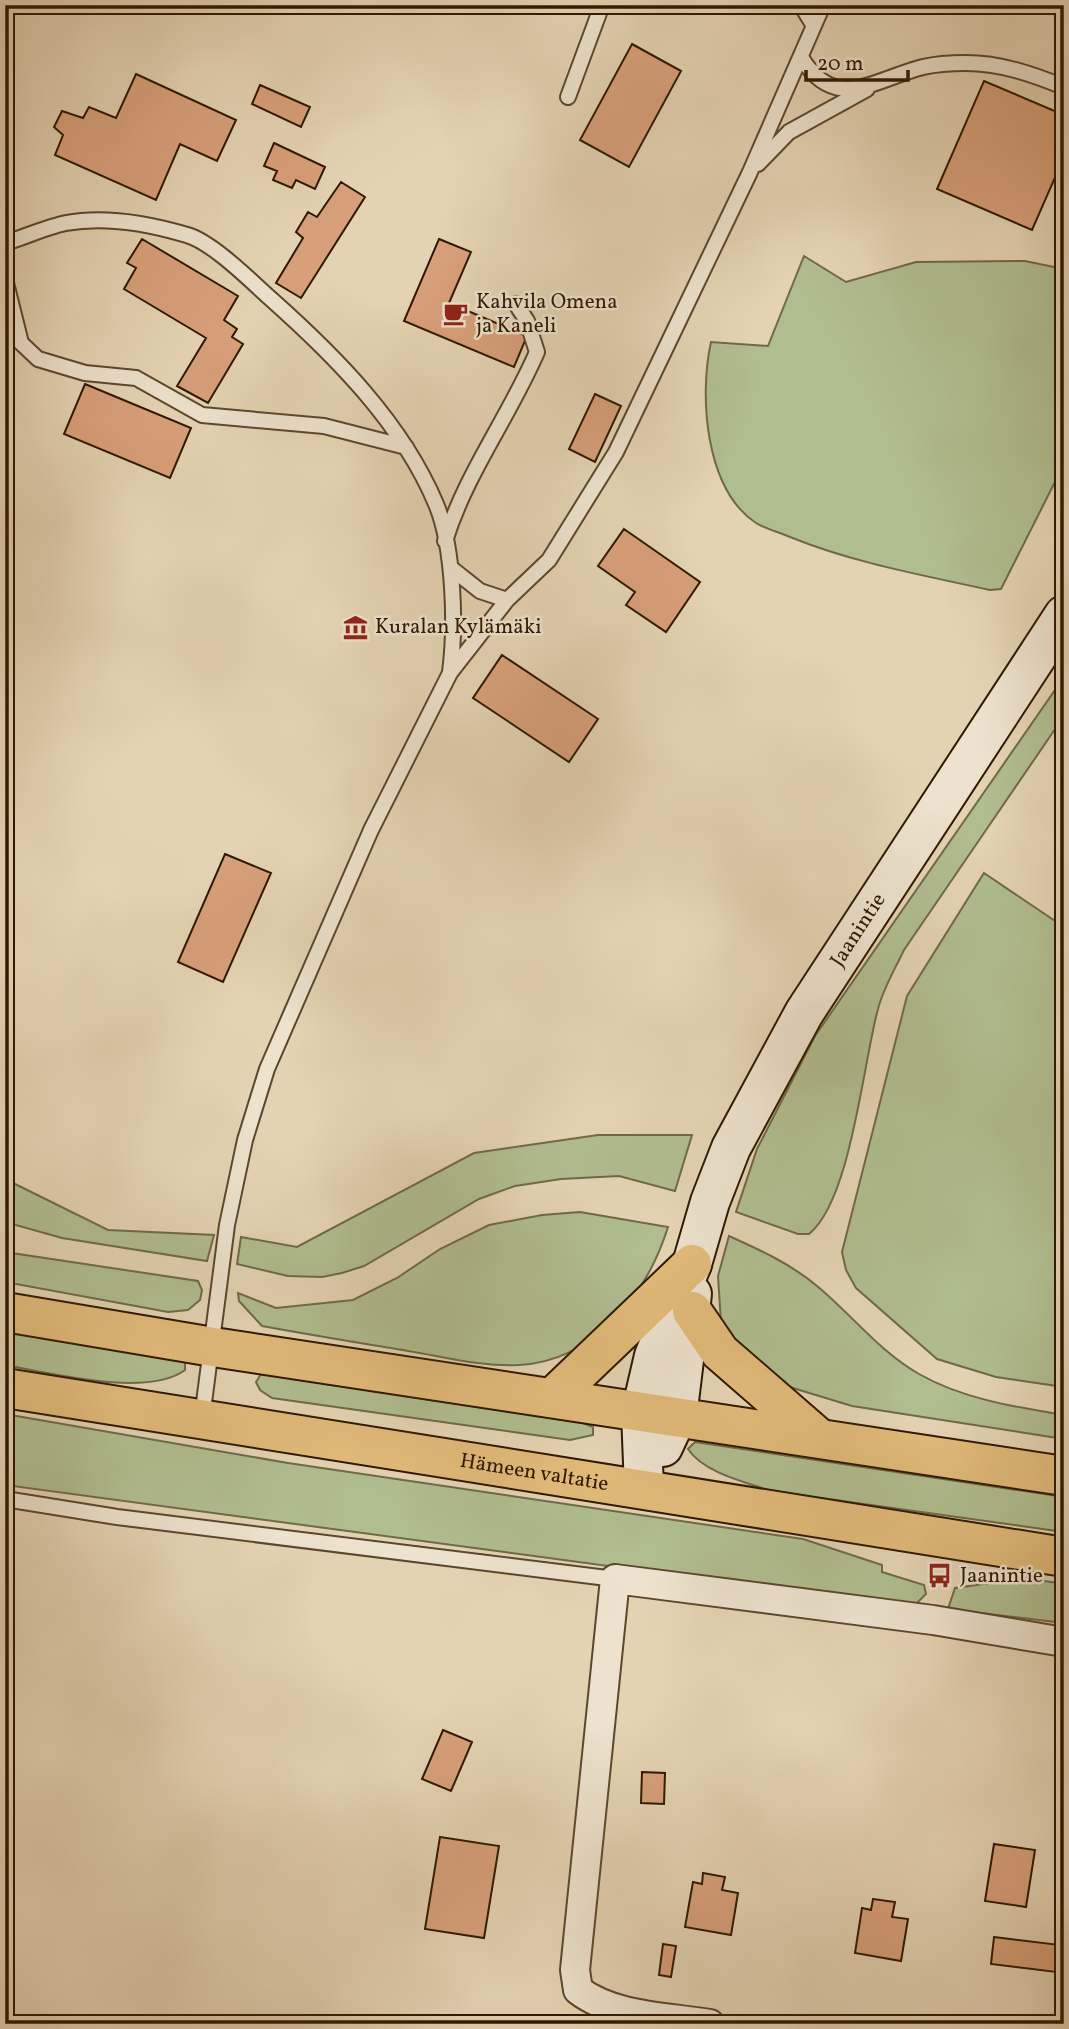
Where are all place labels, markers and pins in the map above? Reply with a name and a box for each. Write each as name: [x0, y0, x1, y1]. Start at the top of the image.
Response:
place label: Kahvila Omena ja Kaneli: [476, 288, 618, 341]
cafe icon: Kahvila Omena ja Kaneli: [442, 300, 470, 328]
museum icon: Kuralan Kylämäki: [341, 613, 369, 641]
place label: Kuralan Kylämäki: [375, 613, 542, 642]
bus stop icon: Jaanintie: [926, 1562, 954, 1590]
place label: Jaanintie: [960, 1562, 1043, 1591]

